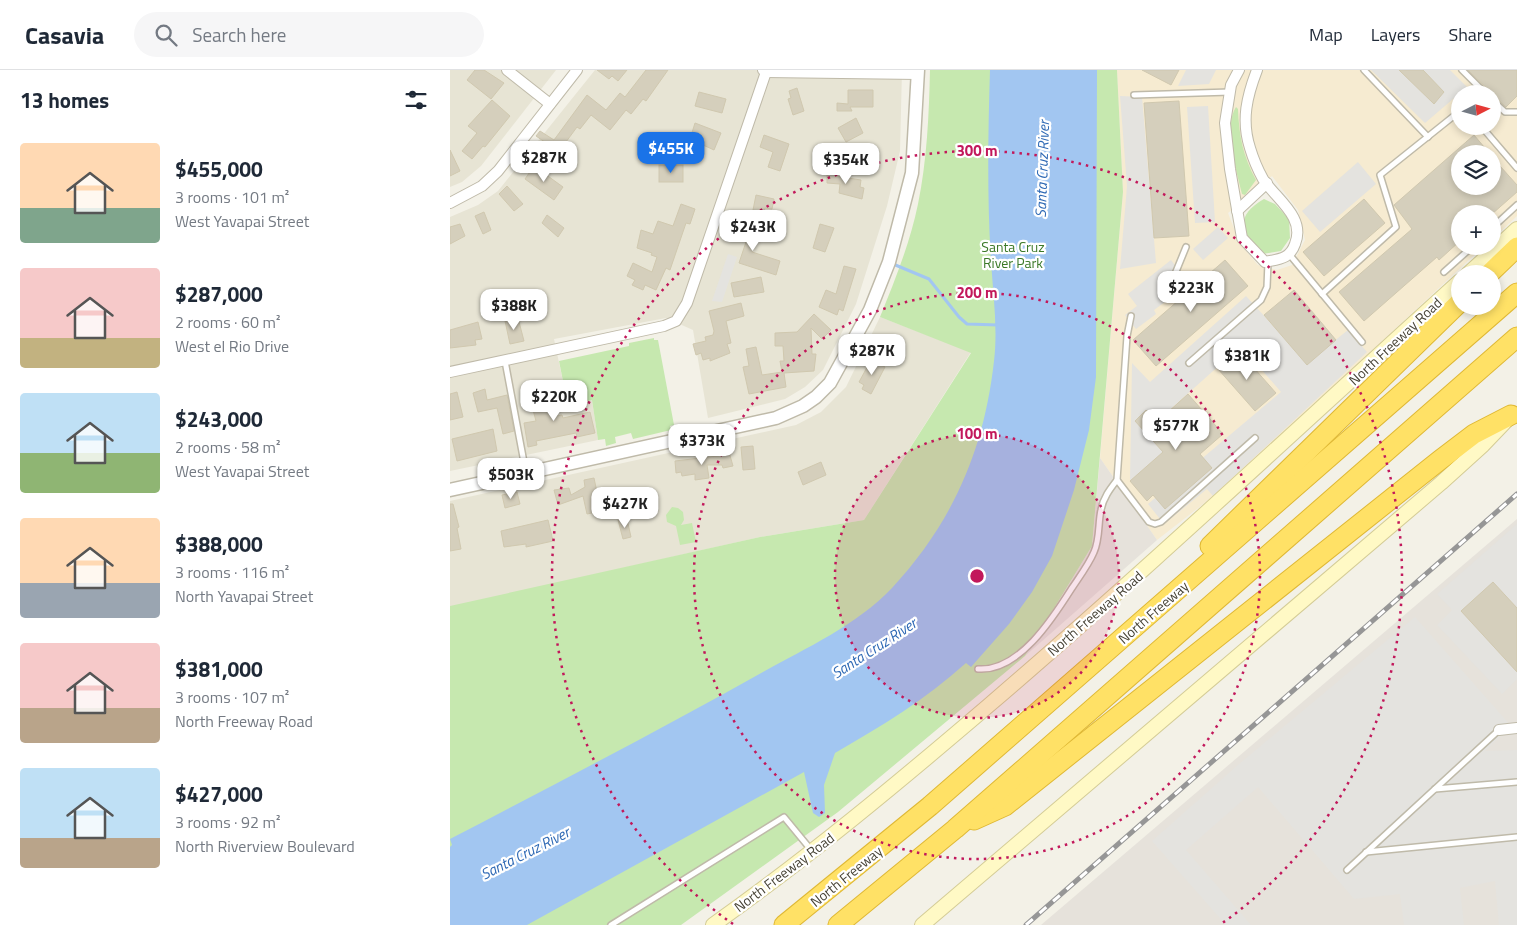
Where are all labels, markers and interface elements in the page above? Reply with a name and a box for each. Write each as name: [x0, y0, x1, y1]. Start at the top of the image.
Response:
search box: [134, 12, 484, 57]
text: Casavia: [25, 17, 104, 53]
text: Search here: [192, 20, 286, 49]
icon: search: [152, 21, 180, 49]
text: Map: [1309, 21, 1343, 48]
text: Layers: [1371, 21, 1420, 48]
text: Share: [1448, 21, 1492, 48]
text: 13 homes: [20, 84, 109, 116]
north arrow: [1451, 85, 1501, 135]
map controls: [1451, 85, 1501, 315]
icon: filters: [402, 86, 430, 114]
water label: Santa Cruz River: [1029, 118, 1055, 218]
pin: $455K: [636, 132, 706, 174]
text: $455K: [648, 136, 694, 160]
text: 300 m: [956, 139, 998, 162]
pin: $287K: [509, 140, 579, 183]
pin: $354K: [811, 142, 881, 185]
text: $287K: [521, 145, 567, 169]
button: layers: [1451, 145, 1501, 195]
text: $354K: [823, 147, 869, 171]
text: $455,000: [175, 153, 263, 185]
icon: home: [60, 163, 120, 223]
text: 3 rooms · 101 m²: [175, 185, 289, 209]
button: +: [1451, 205, 1501, 255]
text: West Yavapai Street: [175, 209, 309, 233]
pin: $243K: [718, 210, 788, 252]
text: $243K: [730, 214, 776, 238]
park label: Santa Cruz River Park: [981, 236, 1045, 273]
button: −: [1451, 265, 1501, 315]
pin: $223K: [1156, 270, 1226, 313]
text: $223K: [1168, 275, 1214, 299]
text: $287,000: [175, 278, 263, 310]
text: 200 m: [956, 281, 998, 304]
icon: home: [60, 288, 120, 348]
pin: $388K: [479, 288, 549, 331]
street label: North Freeway Road: [1344, 292, 1446, 390]
text: $388K: [491, 293, 537, 317]
text: 2 rooms · 60 m²: [175, 310, 280, 334]
text: West el Rio Drive: [175, 334, 289, 358]
pin: $287K: [837, 334, 907, 376]
text: $287K: [849, 338, 895, 362]
pin: $381K: [1212, 338, 1282, 381]
text: $381K: [1224, 343, 1270, 367]
pin: $220K: [519, 380, 589, 422]
text: $220K: [531, 384, 577, 408]
text: $243,000: [175, 403, 263, 435]
pin: $577K: [1141, 408, 1211, 451]
icon: home: [60, 413, 120, 473]
text: $577K: [1153, 413, 1199, 437]
text: 100 m: [956, 422, 998, 445]
pin: $373K: [667, 424, 737, 466]
text: $373K: [679, 428, 725, 452]
text: 2 rooms · 58 m²: [175, 435, 280, 459]
pin: $503K: [476, 458, 546, 500]
text: West Yavapai Street: [175, 459, 309, 483]
text: $503K: [488, 462, 534, 486]
pin: $427K: [590, 486, 660, 529]
text: $427K: [602, 491, 648, 515]
text: $388,000: [175, 528, 263, 560]
icon: home: [60, 538, 120, 598]
text: 3 rooms · 116 m²: [175, 560, 289, 584]
street label: North Freeway Road: [1043, 565, 1147, 661]
centre of rings: [968, 567, 986, 585]
street label: North Freeway: [1113, 575, 1193, 649]
text: North Yavapai Street: [175, 584, 313, 608]
water label: Santa Cruz River: [827, 611, 923, 684]
text: $381,000: [175, 653, 263, 685]
icon: home: [60, 663, 120, 723]
text: 3 rooms · 107 m²: [175, 685, 289, 709]
text: North Freeway Road: [175, 709, 313, 733]
text: $427,000: [175, 778, 263, 810]
icon: home: [60, 788, 120, 848]
text: 3 rooms · 92 m²: [175, 810, 280, 834]
water label: Santa Cruz River: [476, 820, 576, 885]
street label: North Freeway Road: [729, 827, 839, 917]
text: North Riverview Boulevard: [175, 834, 355, 858]
street label: North Freeway: [805, 840, 887, 912]

